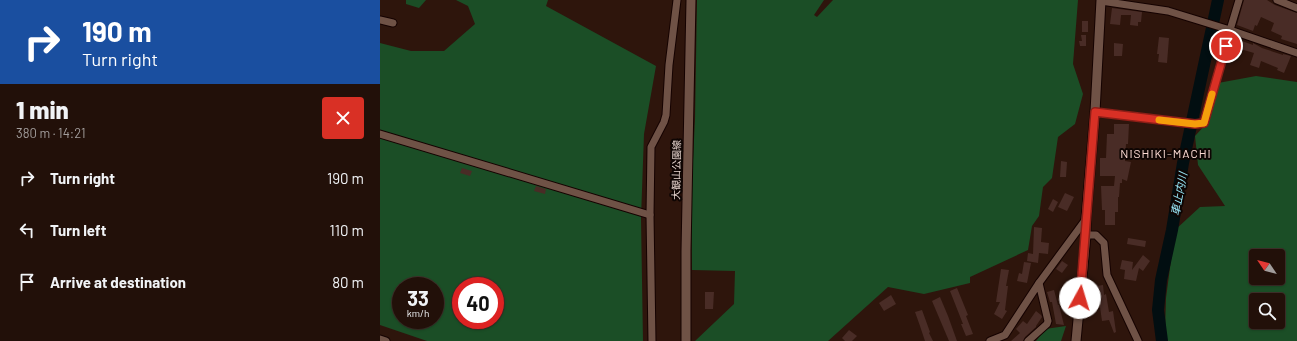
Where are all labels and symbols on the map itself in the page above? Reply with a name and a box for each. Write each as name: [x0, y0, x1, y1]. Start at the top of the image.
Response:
pin: [1209, 29, 1243, 63]
street label: 大観山公園線: [669, 140, 683, 200]
district label: NISHIKI-MACHI: [1120, 146, 1212, 160]
water label: 車止内川: [1168, 170, 1189, 217]
north arrow: [1249, 249, 1285, 285]
speed limit sign: 40: [452, 277, 504, 329]
position arrow: [1059, 277, 1101, 319]

